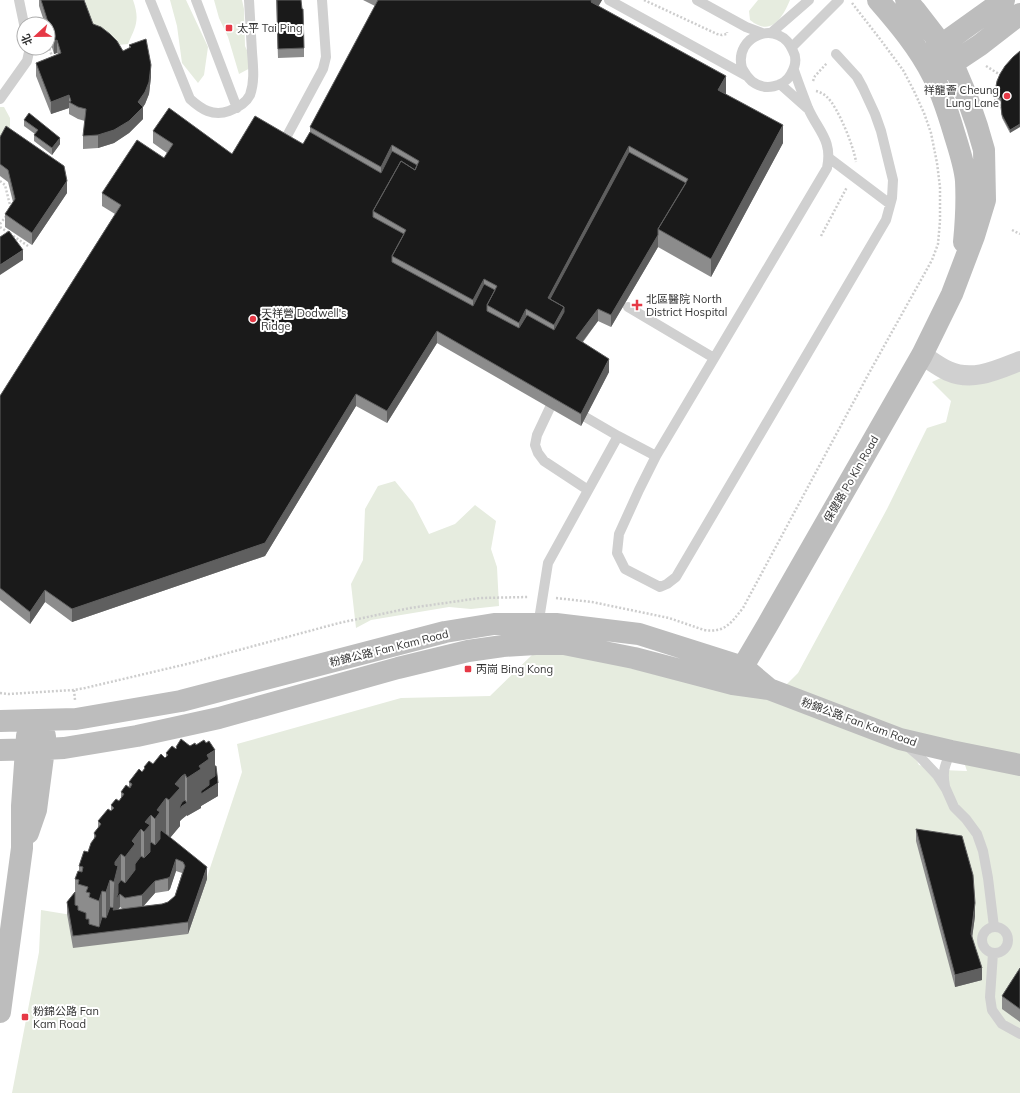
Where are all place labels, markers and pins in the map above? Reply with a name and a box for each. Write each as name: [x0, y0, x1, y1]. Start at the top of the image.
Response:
place label: 太平 Tai Ping: [237, 21, 303, 35]
marker: 太平 Tai Ping: [224, 23, 234, 33]
place label: 祥龍薈 Cheung Lung Lane: [924, 83, 999, 110]
marker: 祥龍薈 Cheung Lung Lane: [1002, 91, 1012, 101]
place label: 北區醫院 North District Hospital: [646, 292, 727, 319]
marker: 北區醫院 North District Hospital: [631, 299, 643, 311]
place label: 天祥營 Dodwell's Ridge: [261, 306, 347, 333]
marker: 天祥營 Dodwell's Ridge: [248, 314, 258, 324]
place label: 丙崗 Bing Kong: [476, 662, 553, 676]
marker: 丙崗 Bing Kong: [463, 664, 473, 674]
place label: 粉錦公路 Fan Kam Road: [33, 1004, 99, 1031]
marker: 粉錦公路 Fan Kam Road: [20, 1012, 30, 1022]

